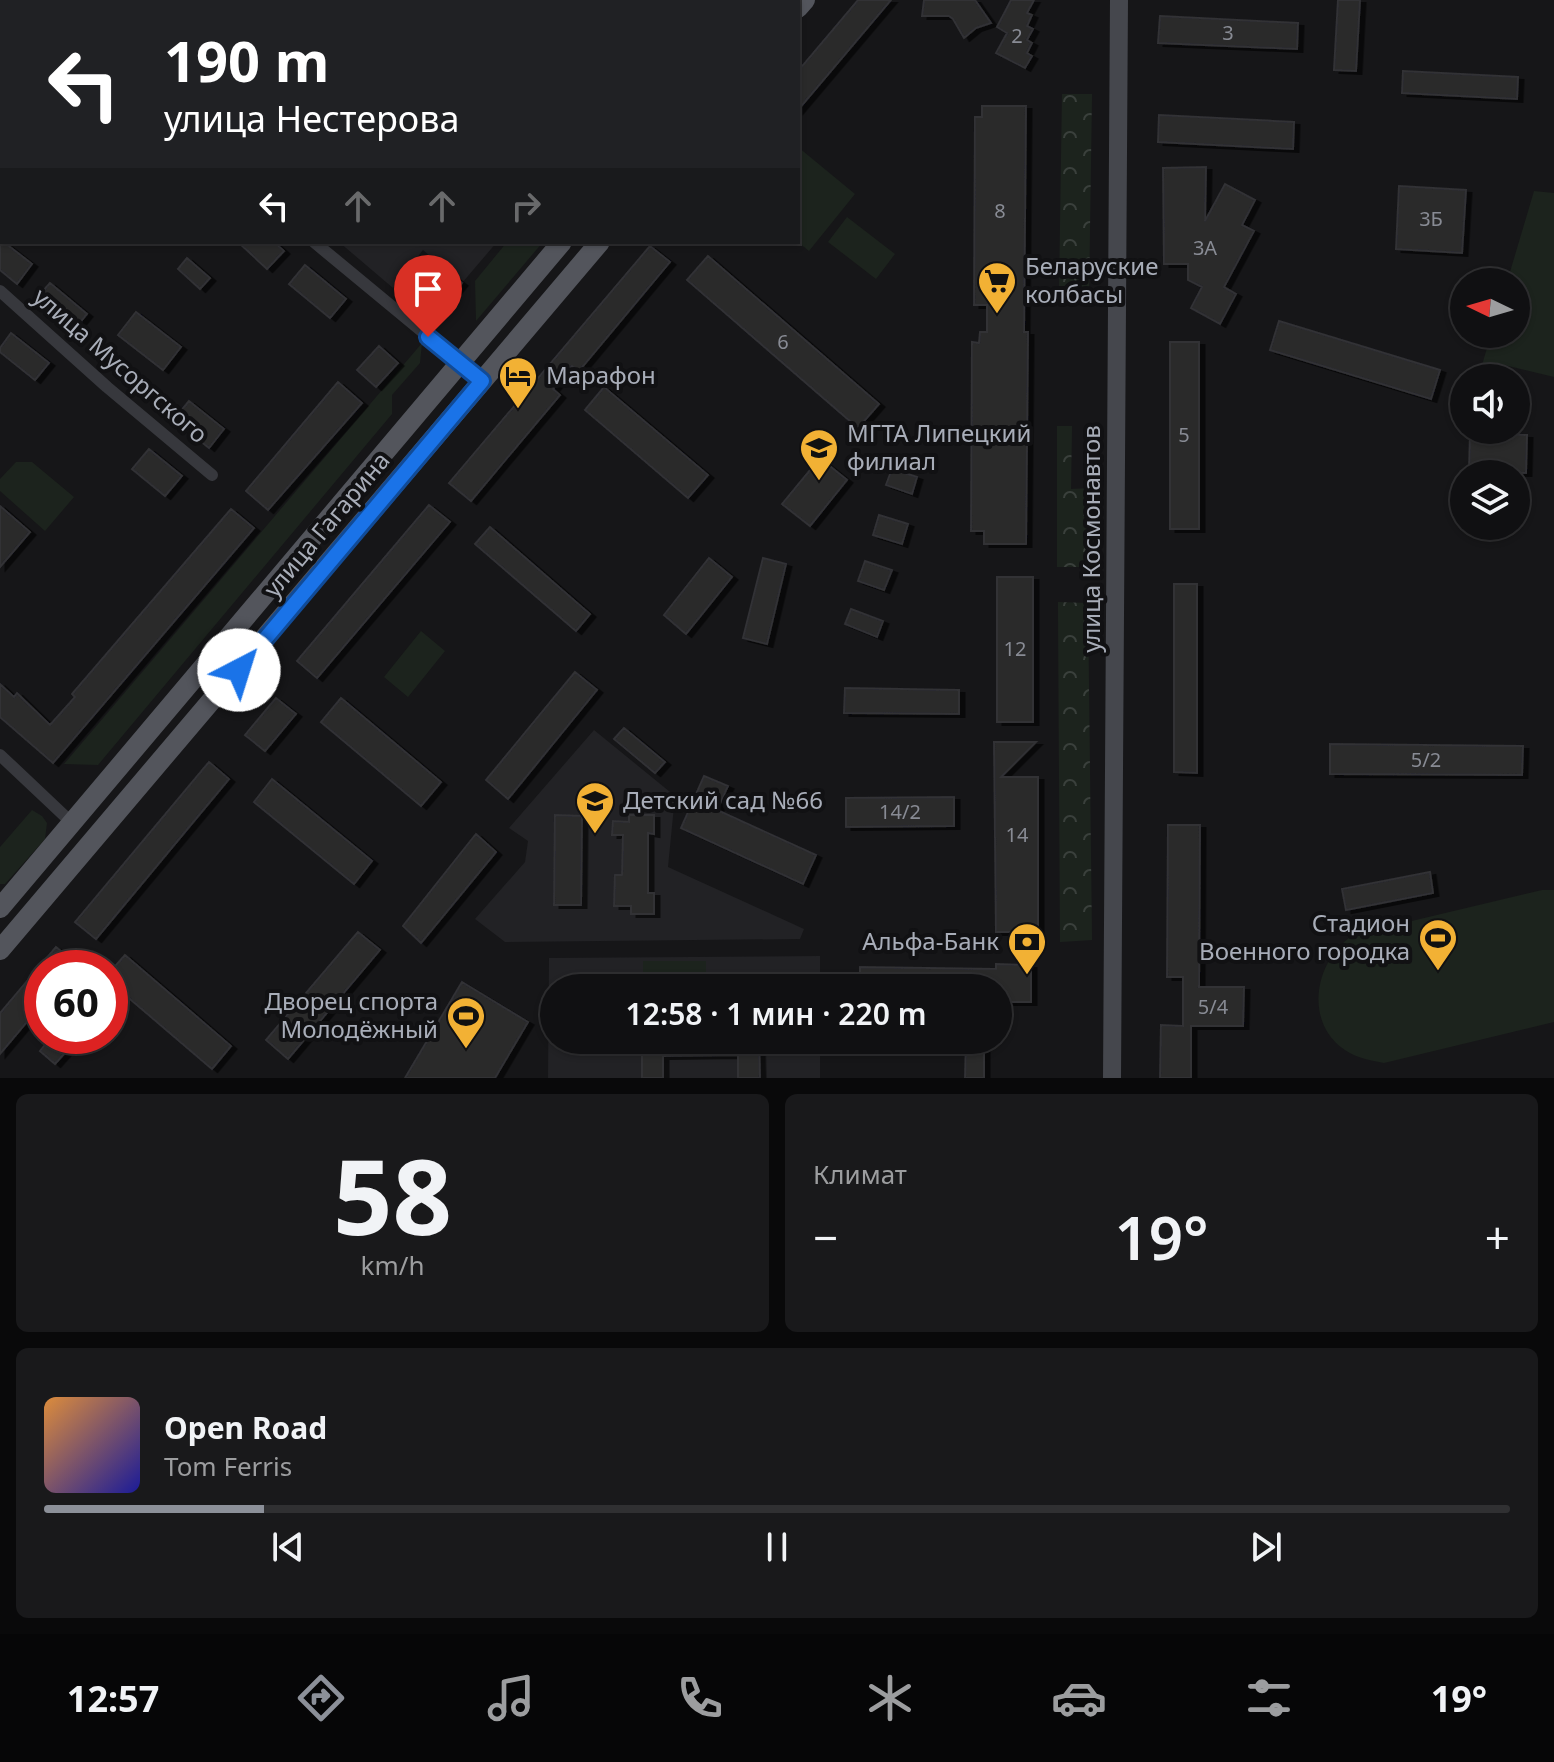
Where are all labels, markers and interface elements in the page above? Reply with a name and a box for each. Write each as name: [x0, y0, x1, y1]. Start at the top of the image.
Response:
house number: 3: [1222, 19, 1234, 46]
text: 190 m: [164, 22, 329, 98]
house number: 2: [1011, 22, 1023, 49]
icon: left: [32, 32, 136, 136]
text: улица Нестерова: [164, 94, 460, 143]
icon: left: [252, 184, 296, 228]
icon: ahead: [336, 184, 380, 228]
icon: ahead: [420, 184, 464, 228]
icon: right: [504, 184, 548, 228]
house number: 8: [994, 197, 1006, 224]
house number: 3Б: [1419, 205, 1443, 232]
house number: 3А: [1193, 234, 1217, 261]
place label: Беларуские колбасы: [1025, 249, 1158, 310]
pin: [394, 255, 462, 337]
supermarket icon: Беларуские колбасы: [976, 260, 1018, 315]
icon: arrive: [406, 267, 450, 311]
north arrow: [1450, 268, 1530, 348]
map controls: [1450, 268, 1530, 540]
street label: улица Мусоргского: [27, 280, 215, 450]
house number: 6: [777, 328, 789, 355]
hotel icon: Марафон: [497, 355, 539, 410]
place label: Марафон: [546, 358, 656, 391]
button: sound: [1450, 364, 1530, 444]
place label: МГТА Липецкий филиал: [847, 416, 1031, 477]
house number: 5: [1178, 421, 1190, 448]
street label: улица Космонавтов: [1074, 425, 1107, 653]
school or university icon: МГТА Липецкий филиал: [798, 427, 840, 482]
street label: улица Гагарина: [255, 444, 396, 604]
button: layers: [1450, 460, 1530, 540]
position arrow: [197, 628, 281, 712]
house number: 12: [1004, 635, 1026, 662]
house number: 5/2: [1411, 746, 1441, 773]
school or university icon: Детский сад №66: [574, 780, 616, 835]
place label: Детский сад №66: [623, 783, 823, 816]
house number: 14/2: [879, 798, 921, 825]
house number: 14: [1006, 821, 1029, 848]
place label: Стадион Военного городка: [1199, 906, 1410, 967]
sports icon: Стадион Военного городка: [1417, 917, 1459, 972]
bank icon: Альфа-Банк: [1006, 921, 1048, 976]
place label: Альфа-Банк: [862, 924, 999, 957]
speed limit sign: 60: [24, 950, 128, 1054]
place label: Дворец спорта Молодёжный: [264, 984, 438, 1045]
text: 12:58 · 1 мин · 220 m: [626, 993, 926, 1034]
house number: 5/4: [1198, 993, 1229, 1020]
sports icon: Дворец спорта Молодёжный: [445, 995, 487, 1050]
text: 58: [333, 1124, 452, 1265]
text: Климат: [813, 1156, 907, 1192]
text: 19°: [1114, 1196, 1209, 1278]
text: −: [813, 1207, 838, 1267]
text: +: [1485, 1207, 1510, 1267]
text: km/h: [361, 1247, 424, 1283]
text: Open Road: [164, 1407, 327, 1448]
text: Tom Ferris: [164, 1448, 292, 1484]
icon: previous: [266, 1525, 310, 1569]
icon: pause: [755, 1525, 799, 1569]
icon: next: [1244, 1525, 1288, 1569]
icon: directions: [293, 1670, 349, 1726]
icon: music: [483, 1670, 539, 1726]
icon: phone: [672, 1670, 728, 1726]
icon: climate: [862, 1670, 918, 1726]
icon: car: [1051, 1670, 1107, 1726]
icon: filters: [1241, 1670, 1297, 1726]
text: 12:57: [67, 1674, 159, 1723]
text: 19°: [1431, 1674, 1487, 1723]

